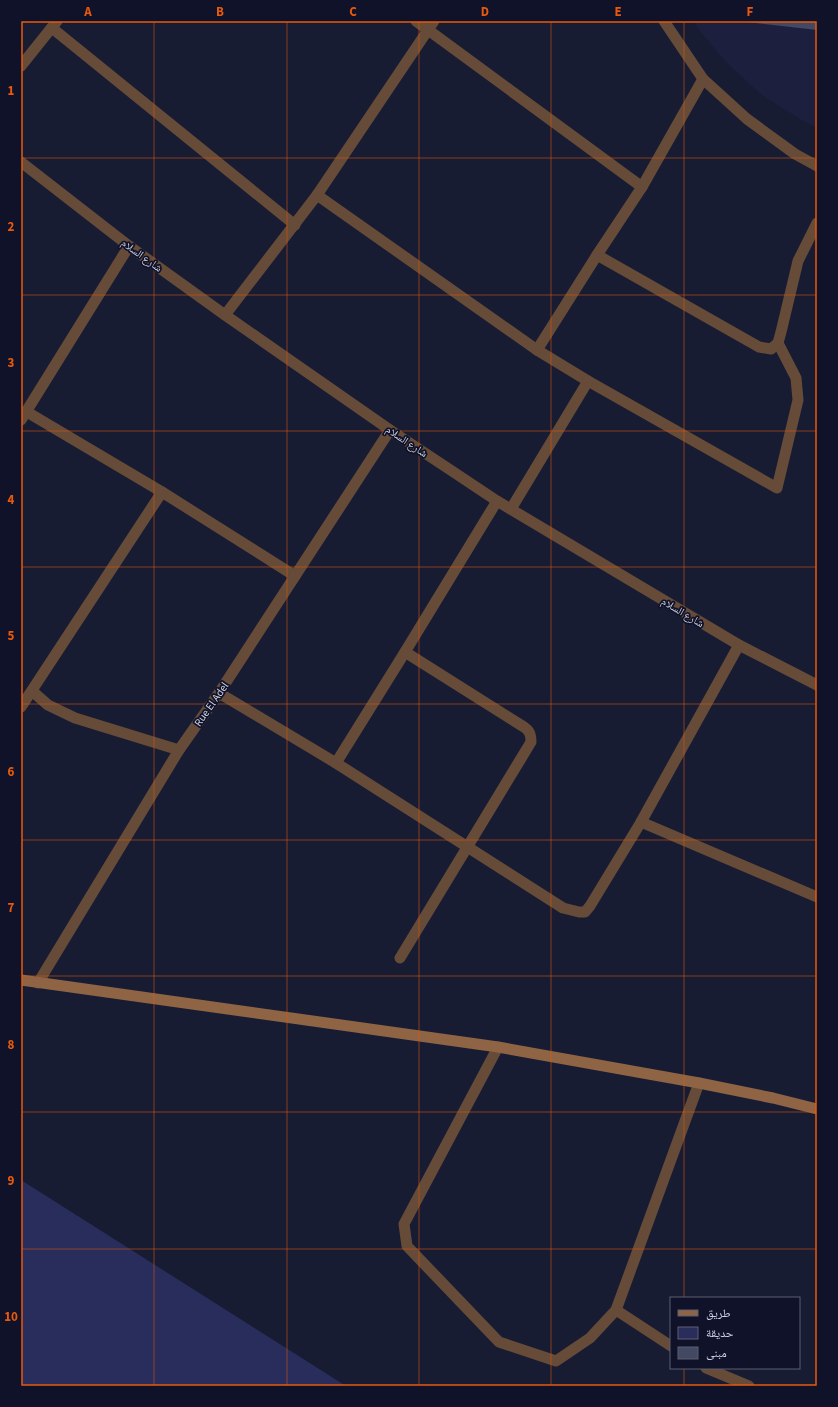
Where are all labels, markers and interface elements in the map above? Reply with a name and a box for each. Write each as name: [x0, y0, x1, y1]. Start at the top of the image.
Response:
text: A: [83, 3, 92, 21]
text: B: [216, 3, 224, 21]
text: C: [349, 3, 357, 21]
text: D: [481, 3, 489, 21]
text: E: [614, 3, 622, 21]
text: F: [747, 3, 754, 21]
text: 1: [8, 82, 15, 100]
text: 2: [8, 218, 15, 236]
street label: شارع السلام: [118, 235, 165, 275]
text: 3: [8, 354, 15, 372]
street label: شارع السلام: [383, 422, 431, 461]
text: 4: [8, 491, 15, 509]
street label: شارع السلام: [659, 594, 707, 631]
text: 5: [8, 627, 15, 645]
street label: Rue El Adel: [191, 679, 232, 729]
text: 6: [8, 763, 15, 781]
text: 7: [8, 899, 15, 917]
text: 8: [8, 1036, 15, 1054]
text: 9: [8, 1172, 15, 1190]
legend: [670, 1297, 800, 1369]
text: طريق: [706, 1305, 731, 1322]
text: 10: [4, 1308, 18, 1326]
text: حديقة: [706, 1325, 734, 1342]
text: مبنى: [706, 1345, 727, 1362]

